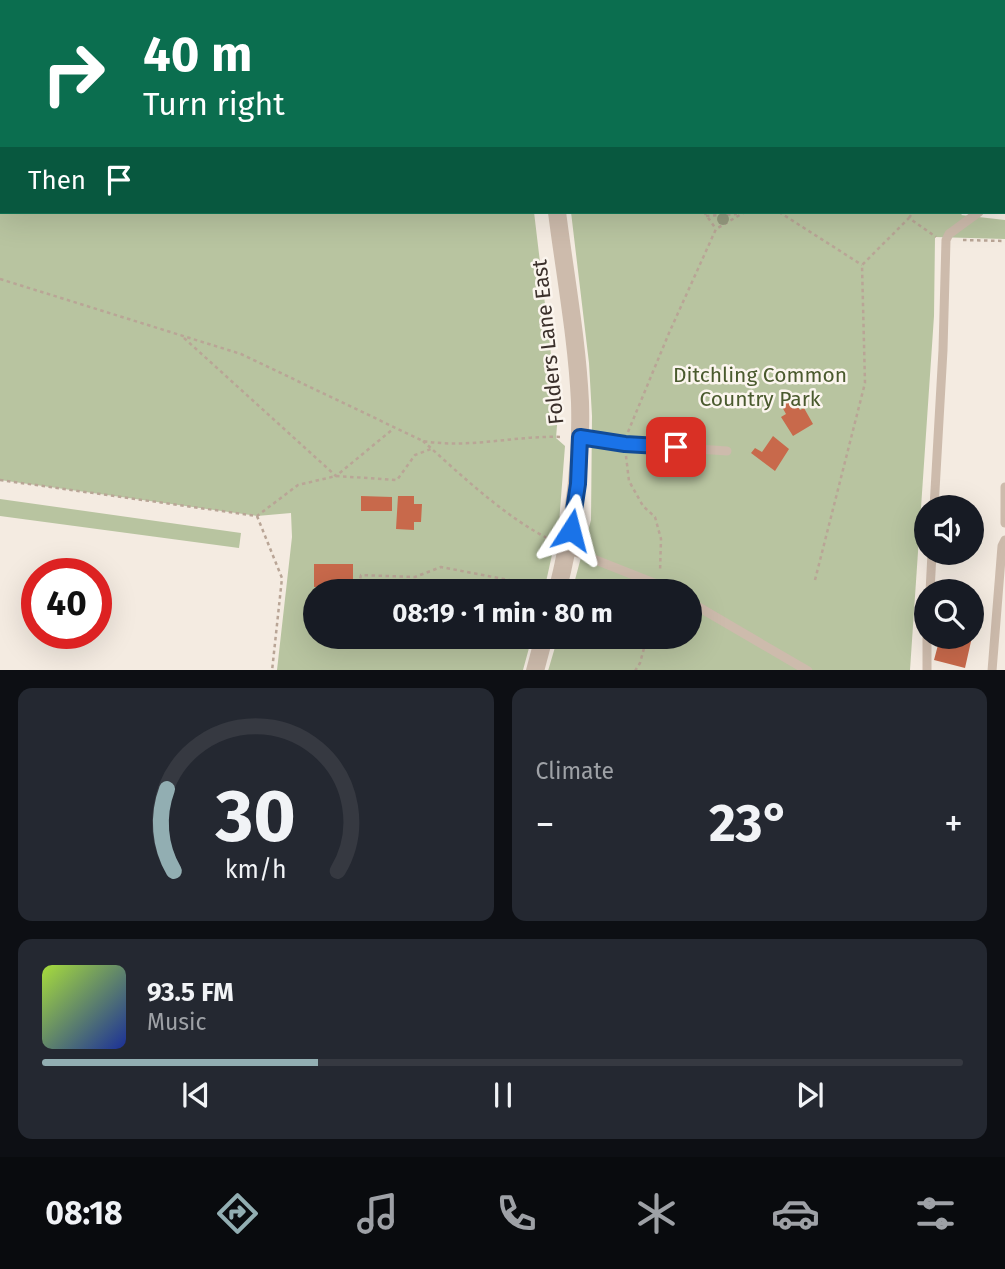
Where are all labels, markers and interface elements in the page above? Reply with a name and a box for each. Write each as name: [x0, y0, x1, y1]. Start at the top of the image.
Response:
text: 40 m: [143, 25, 252, 84]
icon: right: [28, 28, 119, 119]
text: Turn right: [143, 85, 285, 123]
icon: arrive: [100, 161, 138, 199]
text: Then: [28, 165, 86, 196]
street label: Folders Lane East: [526, 258, 570, 426]
park label: Ditchling Common Country Park: [673, 362, 847, 412]
pin: [646, 417, 706, 477]
icon: arrive: [657, 428, 695, 466]
position arrow: [534, 493, 608, 567]
map controls: [914, 495, 984, 649]
button: sound: [914, 495, 984, 565]
speed limit sign: 40: [21, 558, 112, 649]
button: search: [914, 579, 984, 649]
text: 08:19 · 1 min · 80 m: [392, 598, 613, 629]
text: Climate: [536, 757, 614, 785]
text: 30: [215, 773, 296, 860]
text: 23°: [709, 792, 790, 855]
text: −: [536, 801, 555, 847]
text: +: [944, 801, 963, 847]
text: km/h: [225, 854, 287, 884]
text: 93.5 FM: [147, 977, 234, 1008]
text: Music: [147, 1008, 207, 1036]
icon: previous: [177, 1076, 215, 1114]
icon: pause: [484, 1076, 522, 1114]
icon: next: [791, 1076, 829, 1114]
icon: directions: [213, 1189, 262, 1238]
icon: music: [353, 1189, 402, 1238]
icon: phone: [492, 1189, 541, 1238]
icon: climate: [632, 1189, 681, 1238]
icon: car: [771, 1189, 820, 1238]
icon: filters: [911, 1189, 960, 1238]
text: 08:18: [45, 1194, 123, 1232]

